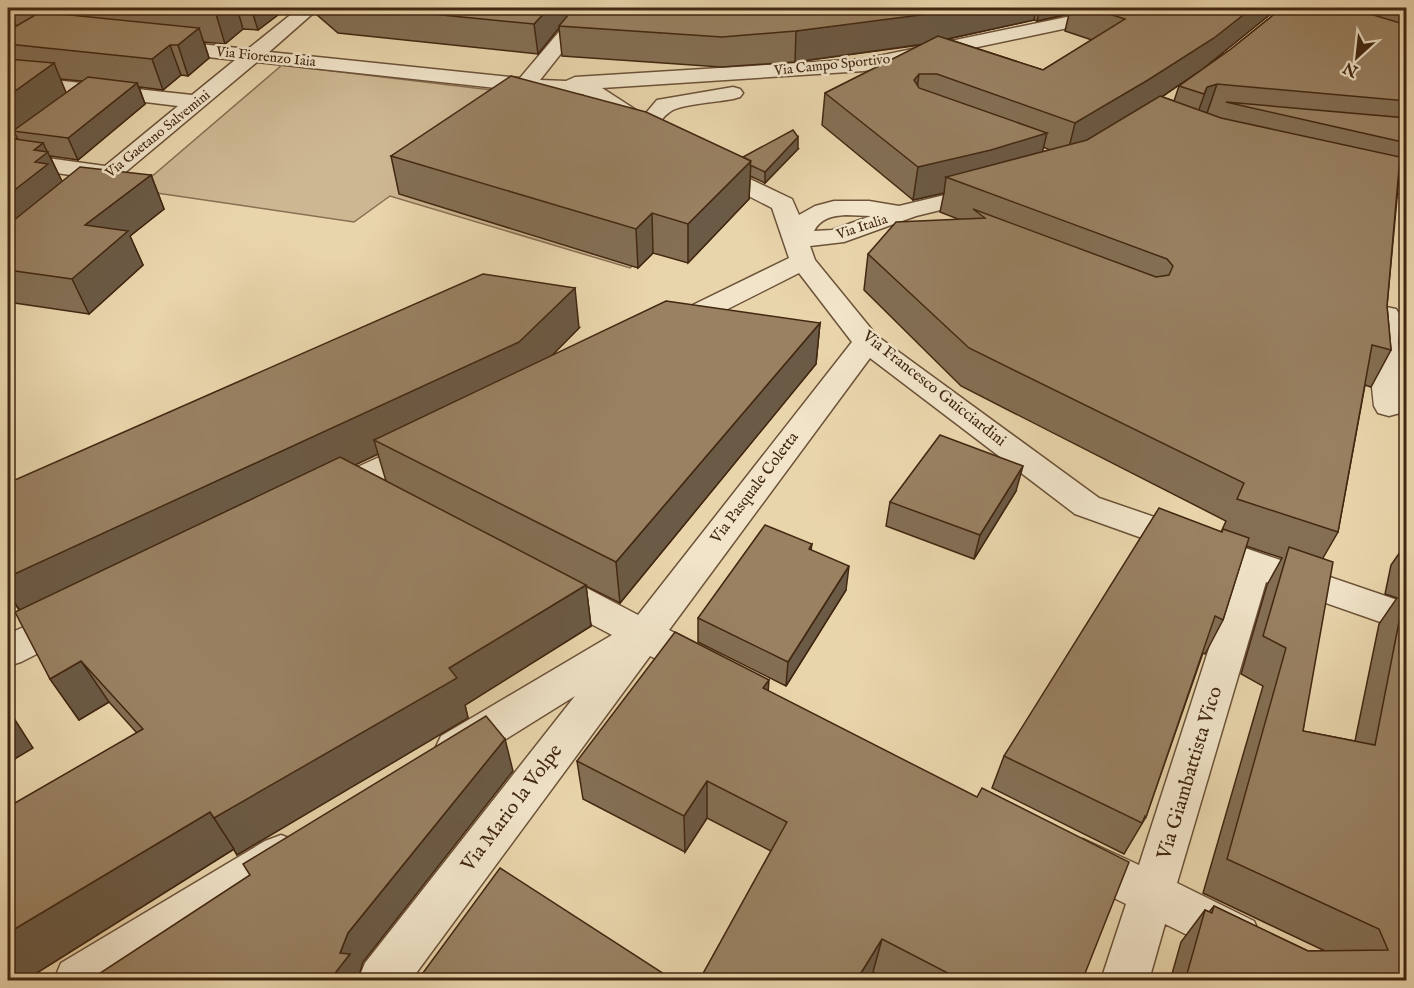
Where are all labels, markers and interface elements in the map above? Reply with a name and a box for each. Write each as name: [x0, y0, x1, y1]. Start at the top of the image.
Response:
north arrow: [1327, 27, 1387, 87]
street label: Via Fiorenzo Iaia: [214, 43, 318, 71]
street label: Via Campo Sportivo: [772, 50, 891, 80]
text: N: [1340, 56, 1363, 81]
street label: Via Gaetano Salvemini: [101, 86, 214, 182]
street label: Via Italia: [833, 210, 891, 244]
street label: Via Francesco Guicciardini: [857, 326, 1010, 451]
street label: Via Pasquale Coletta: [706, 428, 804, 549]
street label: Via Giambattista Vico: [1151, 683, 1228, 864]
street label: Via Mario la Volpe: [455, 739, 568, 878]

